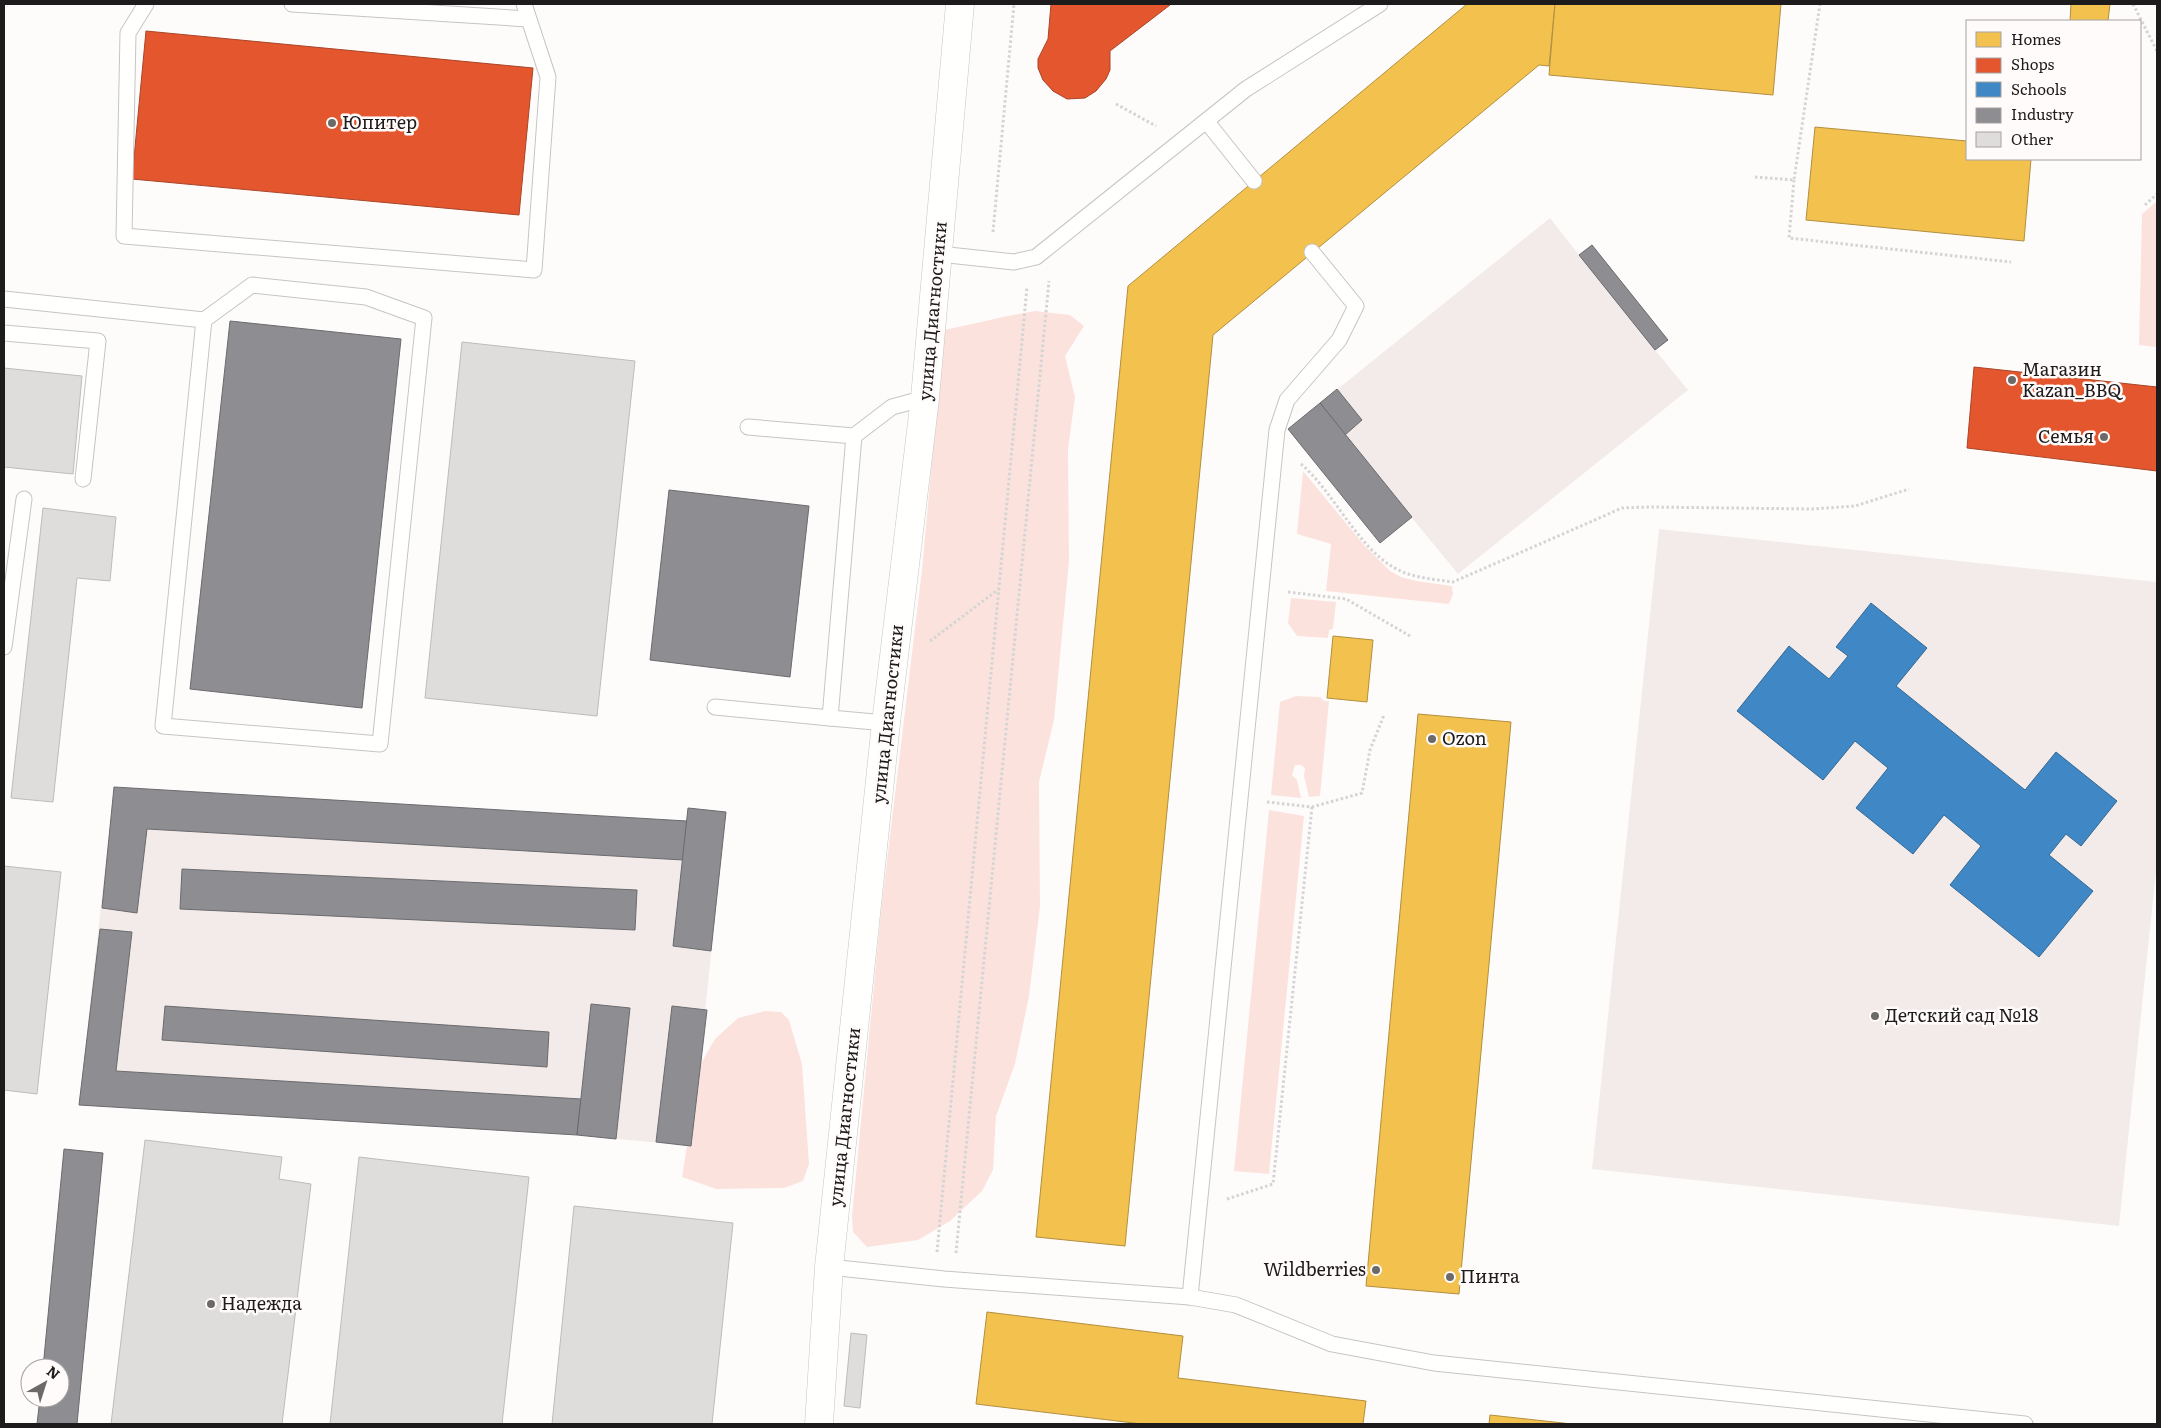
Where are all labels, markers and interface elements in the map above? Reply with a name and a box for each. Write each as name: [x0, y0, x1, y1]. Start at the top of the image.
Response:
legend: [1966, 20, 2141, 160]
text: Homes: [2011, 27, 2061, 50]
text: Shops: [2011, 52, 2054, 75]
text: Schools: [2011, 77, 2067, 100]
text: Industry: [2011, 102, 2074, 125]
place label: Юпитер: [342, 108, 417, 135]
marker: Юпитер: [326, 117, 338, 129]
text: Other: [2011, 127, 2053, 150]
street label: улица Диагностики: [910, 220, 953, 402]
place label: Магазин Kazan_BBQ: [2022, 355, 2123, 403]
marker: Магазин Kazan_BBQ: [2006, 374, 2018, 386]
place label: Семья: [2038, 422, 2094, 449]
marker: Семья: [2098, 431, 2110, 443]
street label: улица Диагностики: [864, 623, 909, 805]
place label: Ozon: [1442, 724, 1487, 751]
marker: Ozon: [1426, 733, 1438, 745]
place label: Детский сад №18: [1885, 1001, 2038, 1028]
marker: Детский сад №18: [1869, 1010, 1881, 1022]
street label: улица Диагностики: [821, 1026, 866, 1208]
place label: Wildberries: [1264, 1255, 1366, 1282]
place label: Пинта: [1460, 1262, 1520, 1289]
marker: Wildberries: [1370, 1264, 1382, 1276]
marker: Пинта: [1444, 1271, 1456, 1283]
place label: Надежда: [221, 1289, 302, 1316]
marker: Надежда: [205, 1298, 217, 1310]
north arrow: [20, 1358, 70, 1408]
text: N: [43, 1361, 65, 1384]

